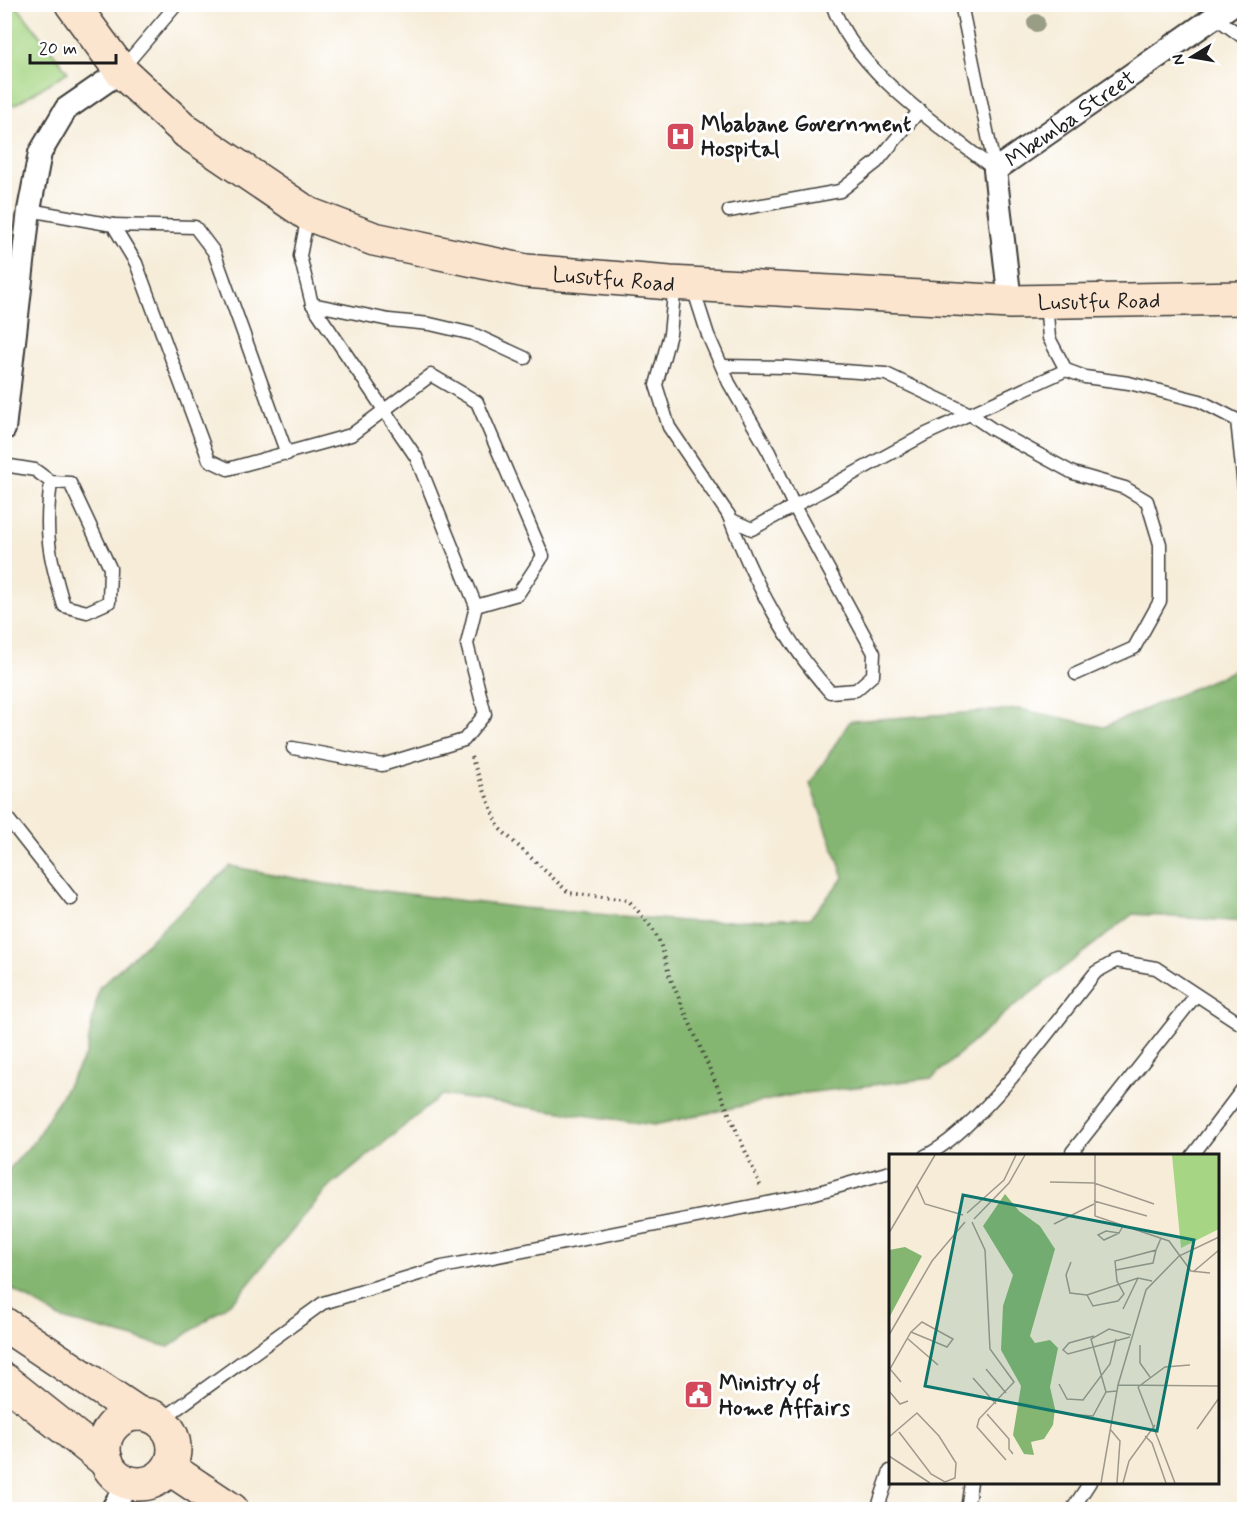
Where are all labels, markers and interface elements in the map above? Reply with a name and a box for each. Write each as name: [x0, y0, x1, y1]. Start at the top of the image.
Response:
scale bar: [30, 27, 116, 65]
north arrow: [1162, 27, 1222, 87]
text: 20 m: [39, 37, 77, 61]
text: N: [1167, 52, 1190, 67]
street label: Mbemba Street: [1000, 64, 1141, 175]
place label: Mbabane Government Hospital: [701, 111, 911, 164]
hospital icon: Mbabane Government Hospital: [664, 120, 696, 152]
street label: Lusutfu Road: [551, 261, 676, 299]
street label: Lusutfu Road: [1038, 287, 1161, 318]
inset map: [889, 1154, 1219, 1484]
place label: Ministry of Home Affairs: [719, 1370, 850, 1423]
public building icon: Ministry of Home Affairs: [682, 1379, 714, 1411]

